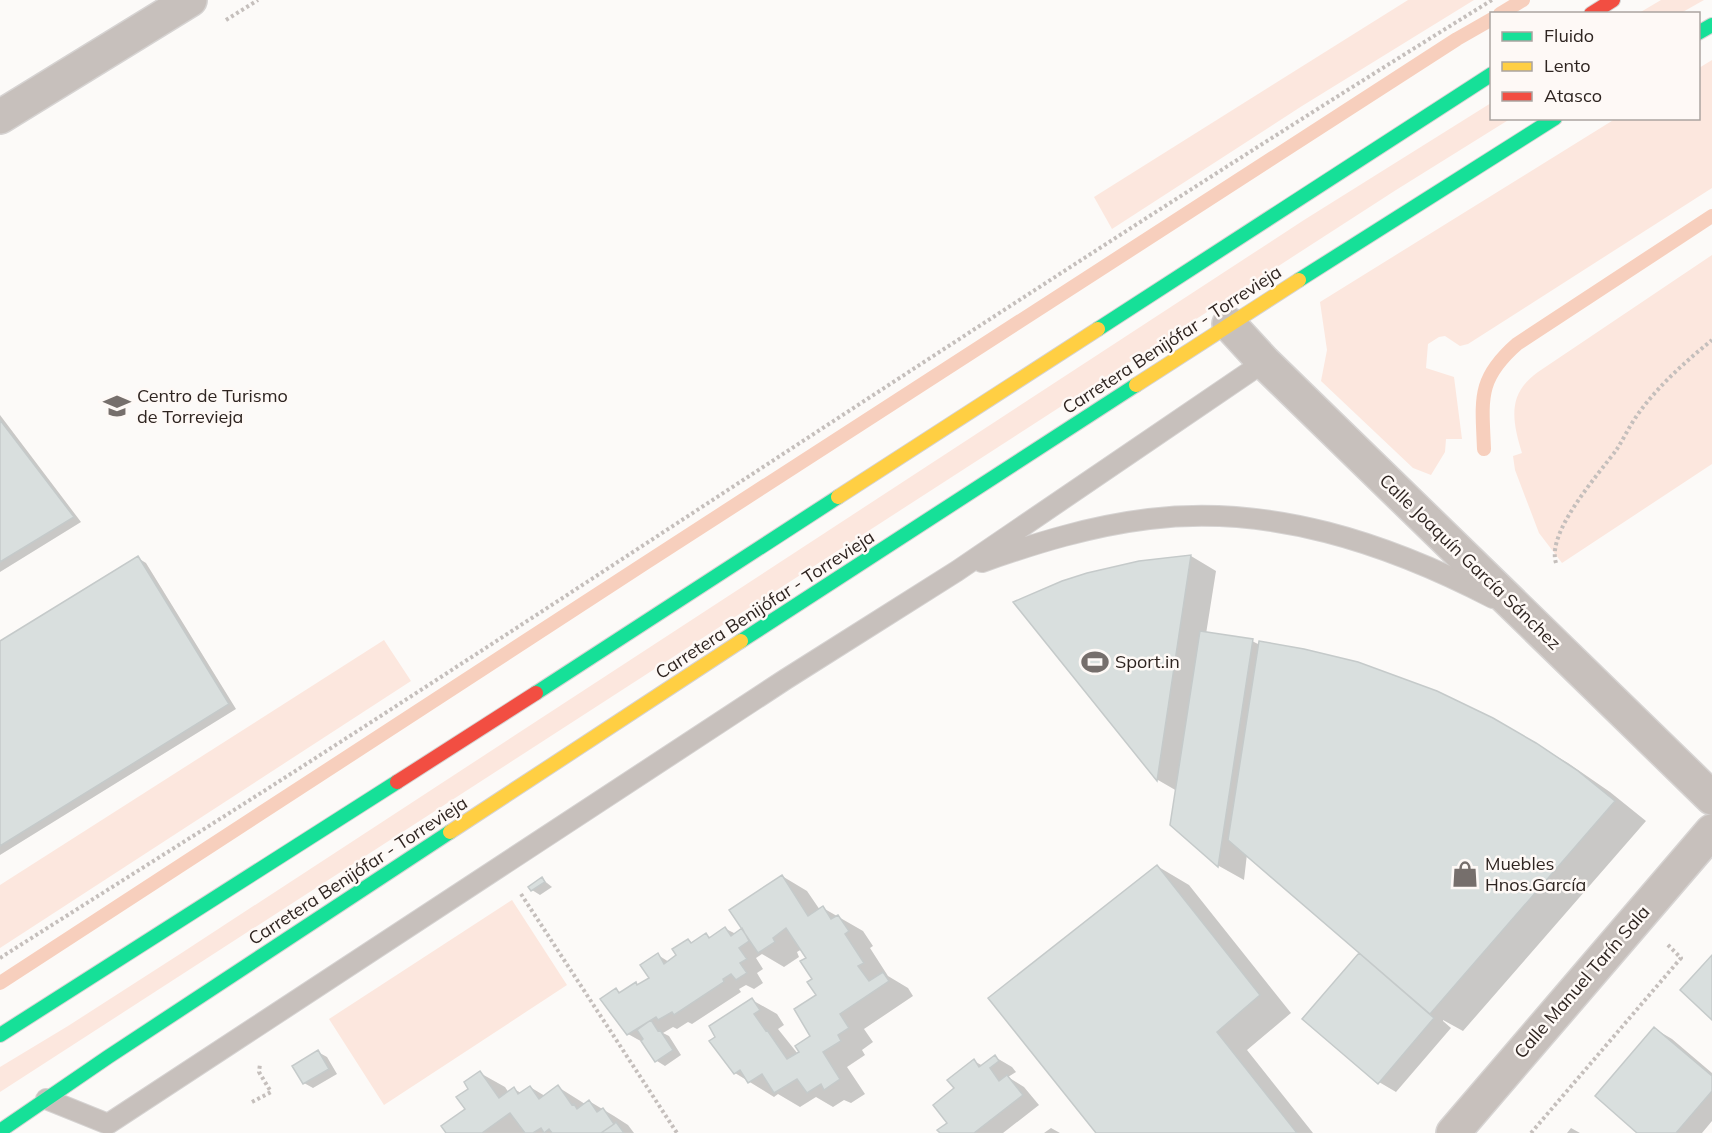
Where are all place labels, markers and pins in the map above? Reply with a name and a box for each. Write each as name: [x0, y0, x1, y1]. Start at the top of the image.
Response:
place label: Centro de Turismo de Torrevieja: [137, 384, 288, 428]
school or university icon: Centro de Turismo de Torrevieja: [102, 391, 132, 421]
sports icon: Sport.in: [1080, 647, 1110, 677]
place label: Sport.in: [1115, 650, 1180, 673]
place label: Muebles Hnos.García: [1485, 852, 1586, 896]
shop icon: Muebles Hnos.García: [1450, 859, 1480, 889]

